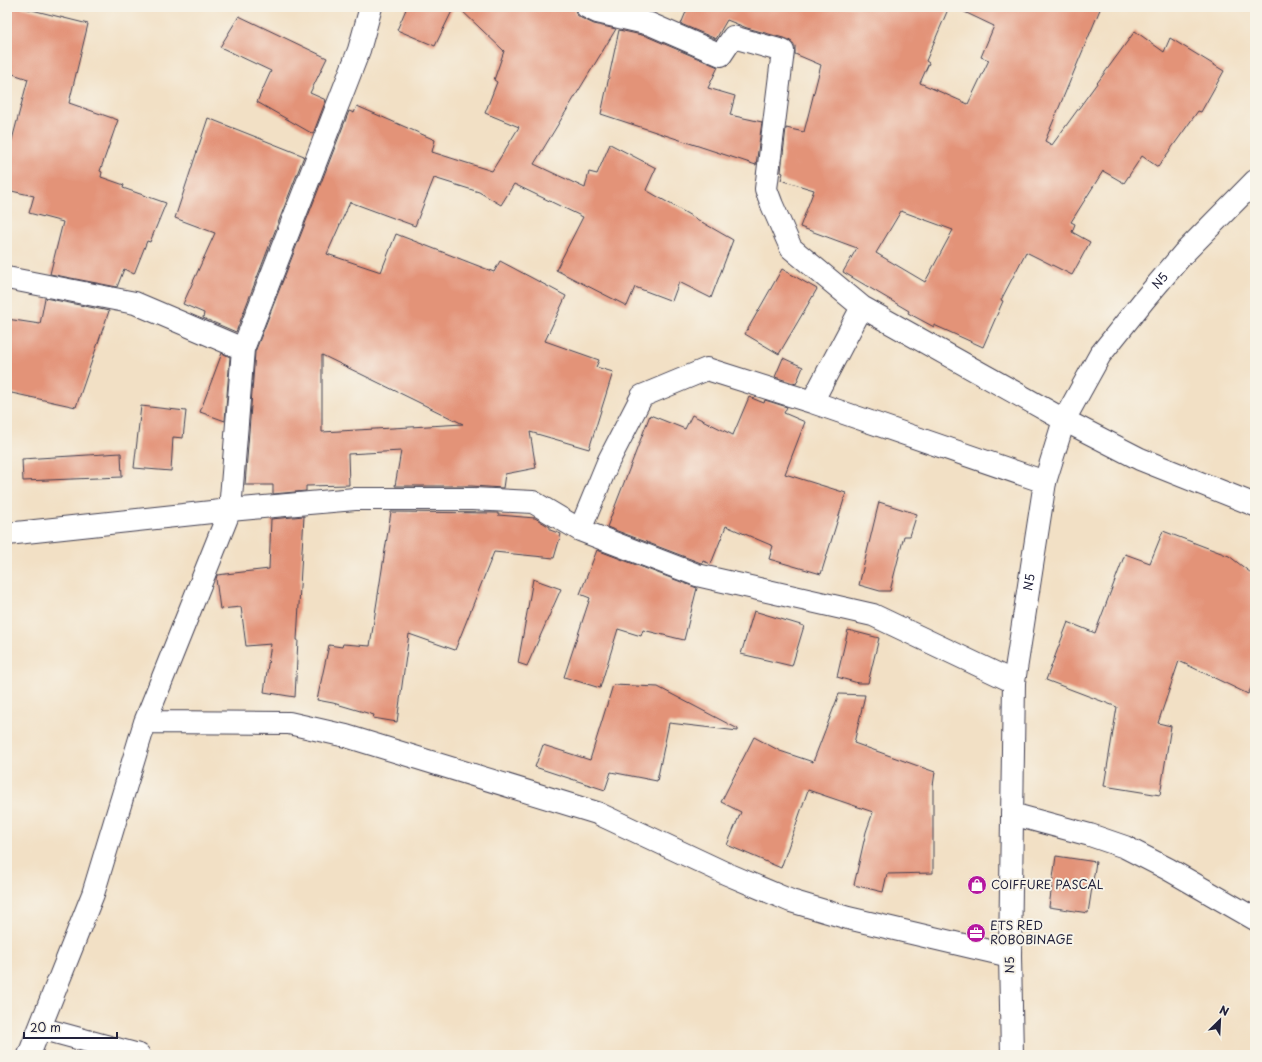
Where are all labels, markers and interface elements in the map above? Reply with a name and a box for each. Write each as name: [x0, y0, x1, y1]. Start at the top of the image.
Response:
street label: N5: [1147, 268, 1172, 293]
street label: N5: [1018, 572, 1039, 592]
shop icon: COIFFURE PASCAL: [966, 874, 988, 896]
place label: COIFFURE PASCAL: [991, 875, 1104, 893]
place label: ETS RED ROBOBINAGE: [990, 916, 1073, 948]
office icon: ETS RED ROBOBINAGE: [965, 922, 987, 944]
street label: N5: [1000, 956, 1018, 974]
north arrow: [1200, 1000, 1240, 1040]
text: N: [1217, 1001, 1232, 1020]
scale bar: [24, 1014, 117, 1040]
text: 20 m: [30, 1018, 61, 1036]

